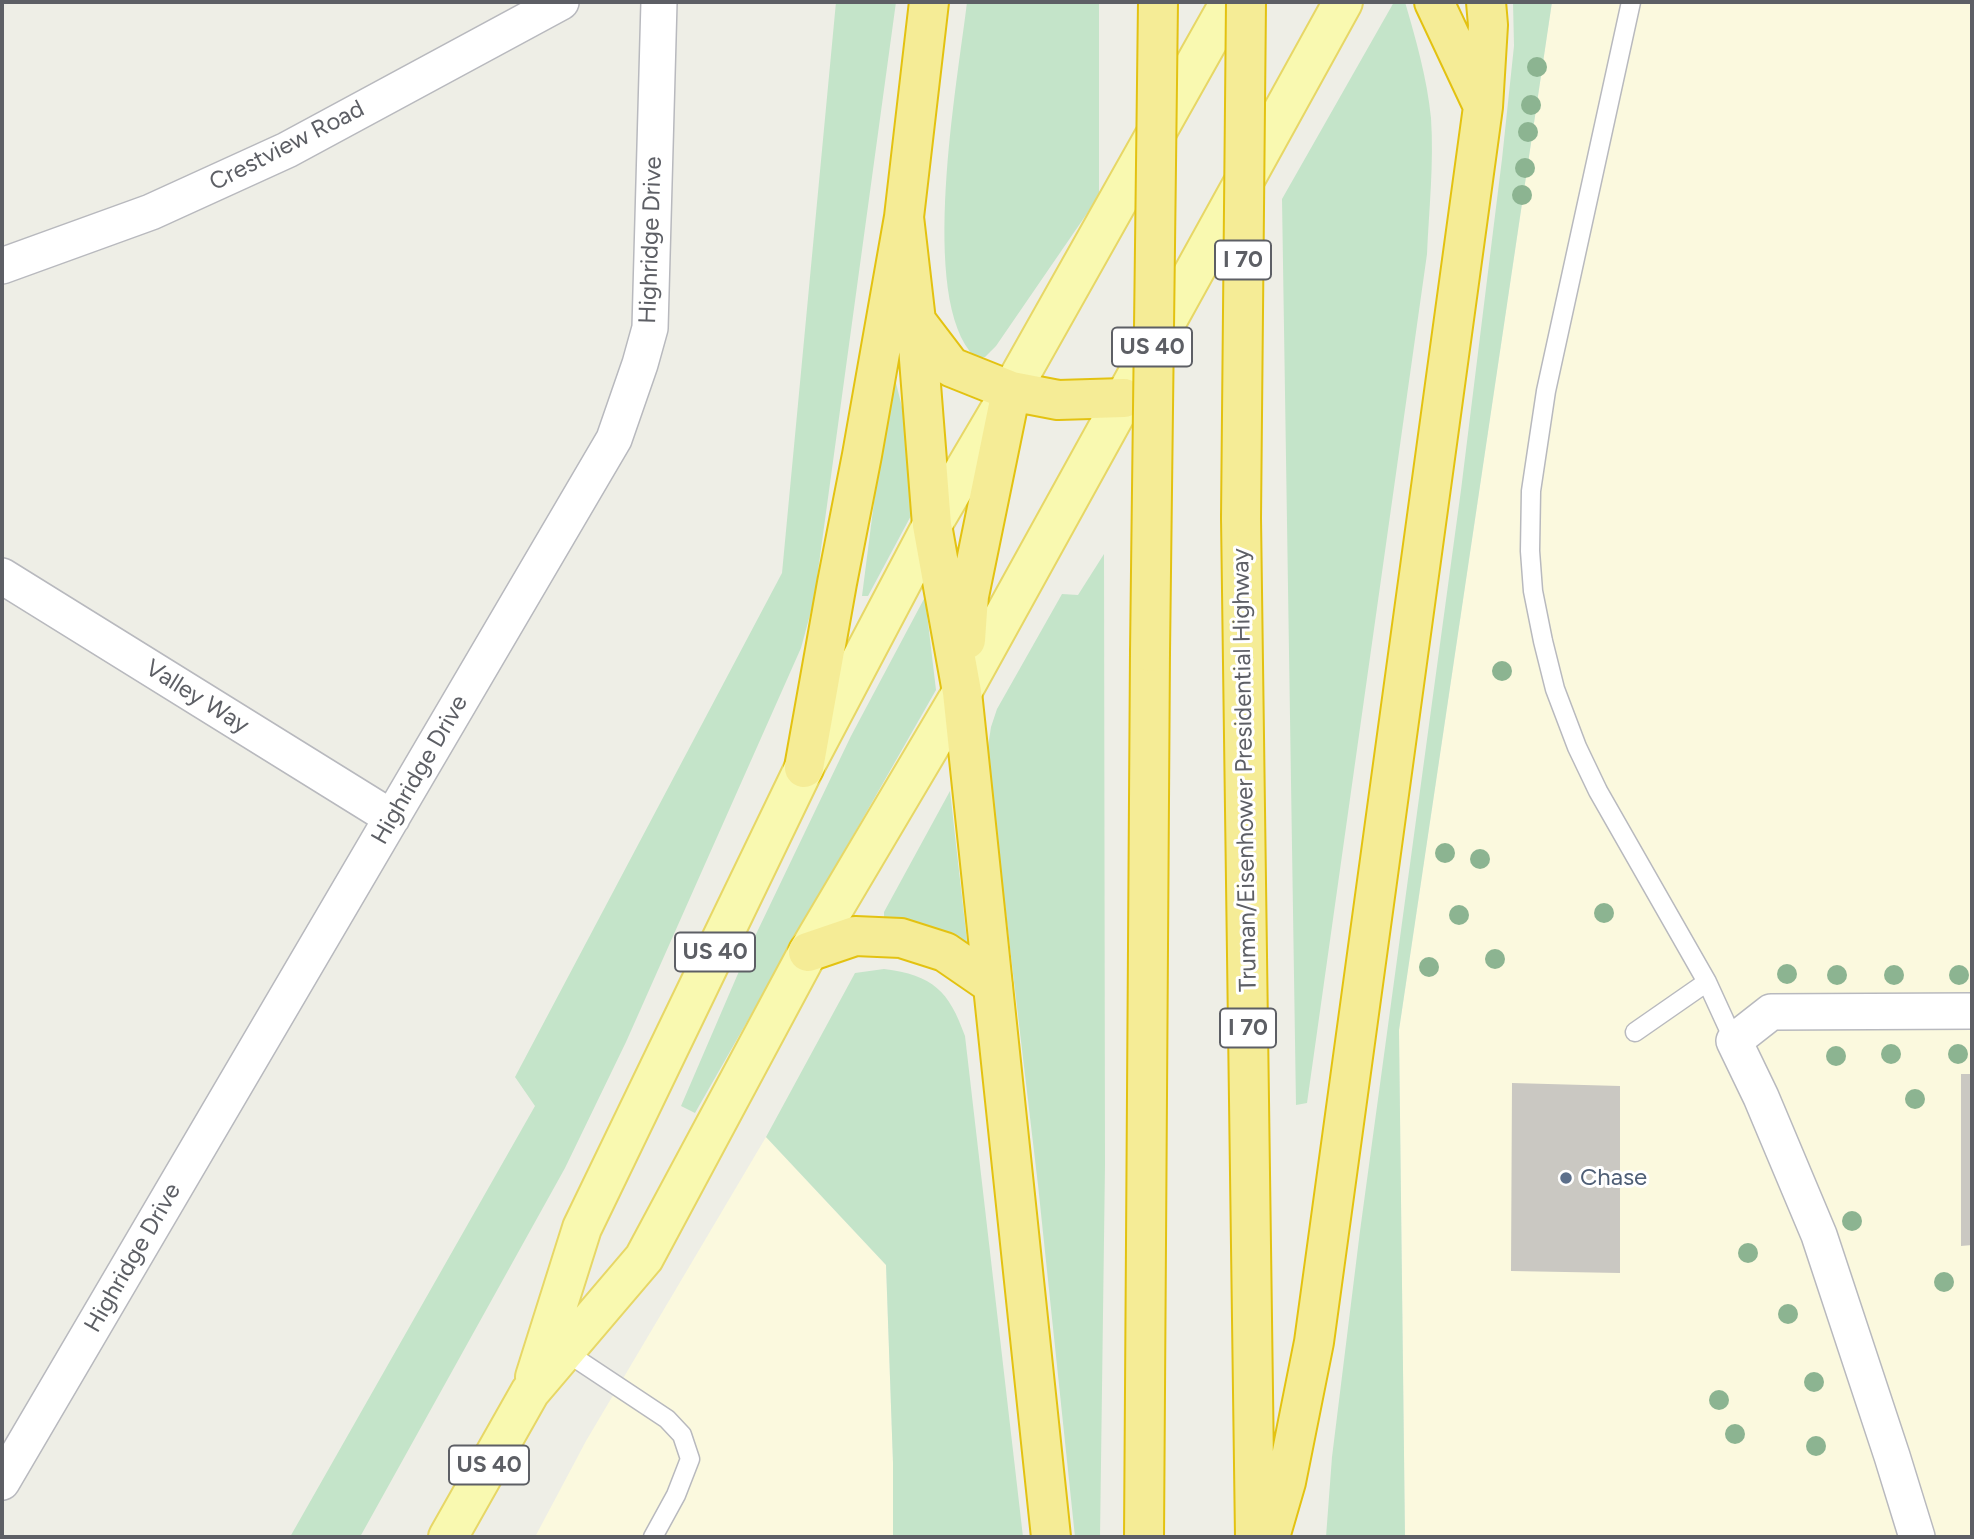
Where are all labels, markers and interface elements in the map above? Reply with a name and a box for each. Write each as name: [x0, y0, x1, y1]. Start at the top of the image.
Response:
street label: Crestview Road: [205, 95, 369, 197]
street label: Highridge Drive: [634, 156, 668, 324]
road number: I 70: [1215, 241, 1271, 280]
road number: US 40: [1112, 328, 1192, 366]
street label: Truman/Eisenhower Presidential Highway: [1227, 548, 1263, 992]
street label: Valley Way: [140, 654, 254, 740]
street label: Highridge Drive: [366, 690, 474, 850]
road number: US 40: [675, 932, 755, 972]
road number: I 70: [1220, 1009, 1276, 1048]
place label: Chase: [1580, 1164, 1647, 1192]
marker: Chase: [1558, 1170, 1574, 1186]
street label: Highridge Drive: [79, 1178, 187, 1338]
road number: US 40: [449, 1446, 529, 1484]

